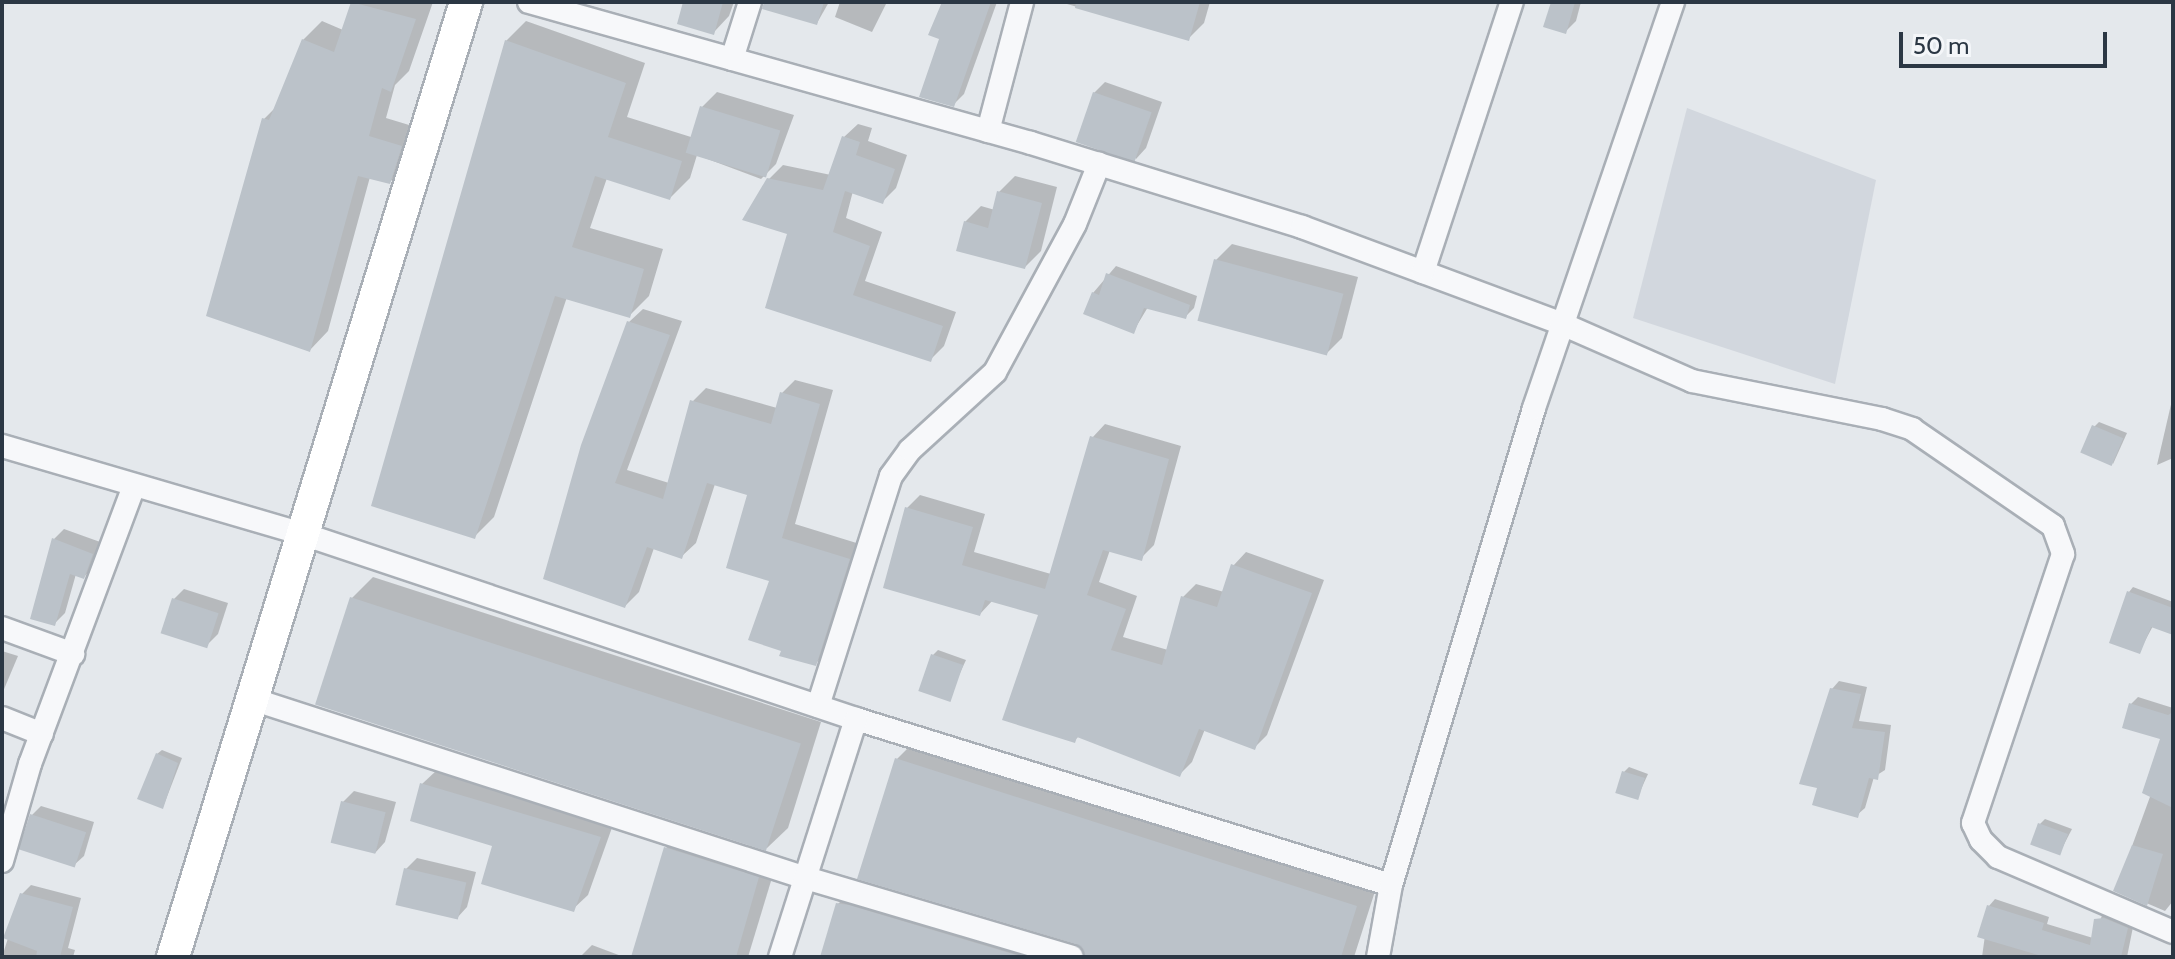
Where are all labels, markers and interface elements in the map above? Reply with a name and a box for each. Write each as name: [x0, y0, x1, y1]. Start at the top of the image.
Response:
scale bar: [1903, 16, 2111, 66]
text: 50 m: [1913, 31, 1969, 60]

